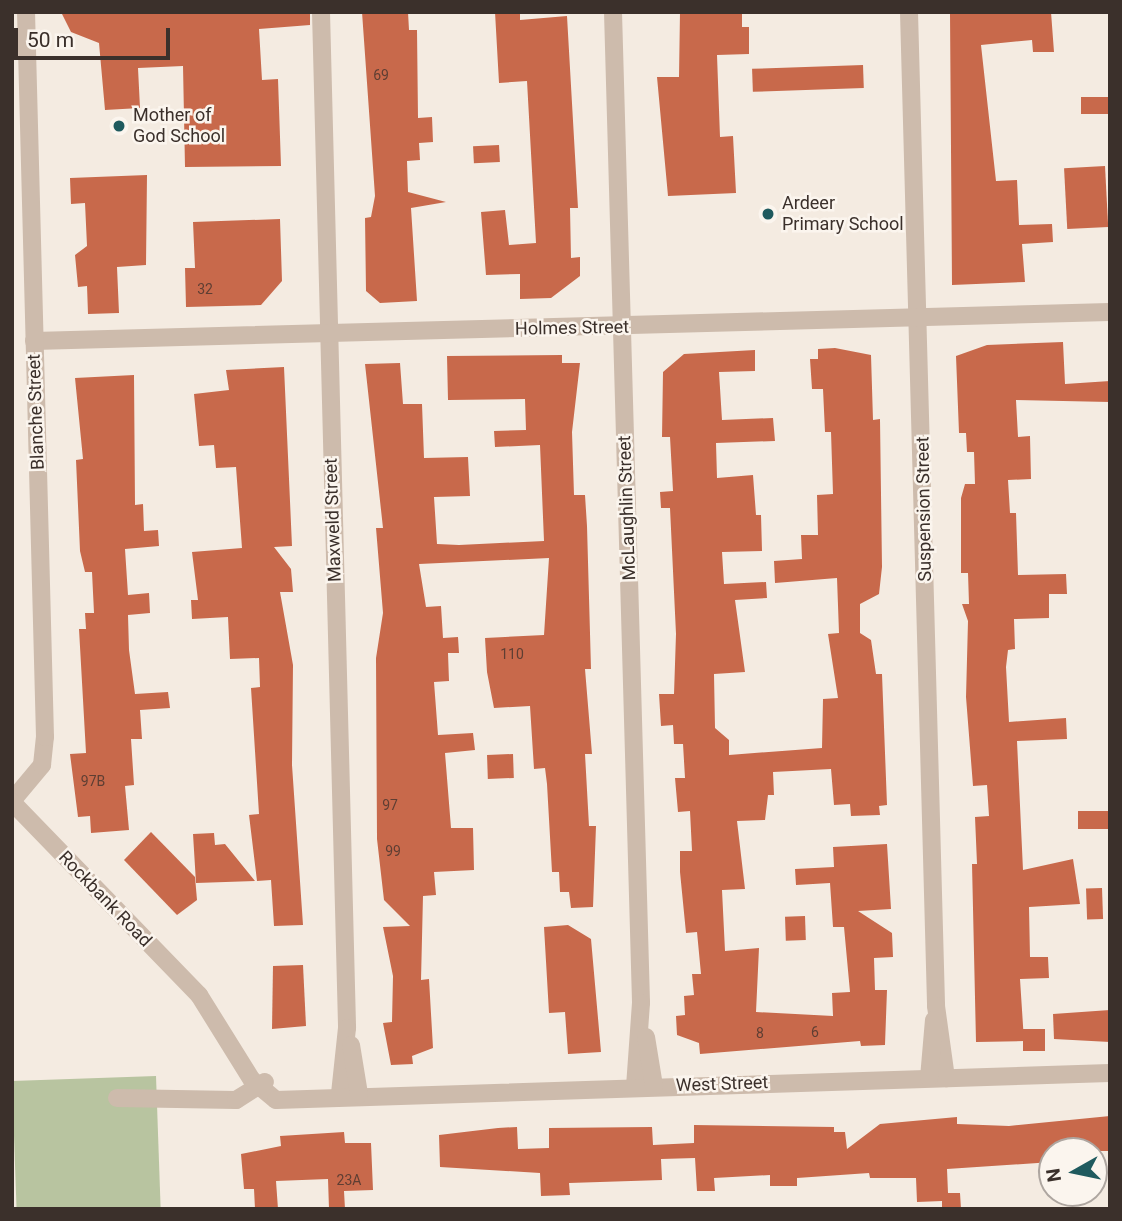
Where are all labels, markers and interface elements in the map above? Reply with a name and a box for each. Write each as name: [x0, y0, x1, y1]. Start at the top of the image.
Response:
scale bar: [18, 14, 173, 58]
text: 50 m: [27, 28, 74, 52]
house number: 69: [373, 67, 389, 83]
place label: Mother of God School: [133, 105, 225, 148]
marker: Mother of God School: [111, 118, 127, 134]
place label: Ardeer Primary School: [782, 193, 904, 235]
marker: Ardeer Primary School: [760, 206, 776, 222]
house number: 32: [197, 281, 213, 297]
street label: Holmes Street: [515, 316, 629, 340]
street label: Blanche Street: [23, 354, 49, 470]
street label: McLaughlin Street: [614, 435, 640, 581]
street label: Suspension Street: [912, 436, 936, 582]
street label: Maxweld Street: [320, 458, 346, 582]
house number: 110: [500, 646, 524, 662]
house number: 97B: [81, 773, 105, 789]
house number: 97: [382, 797, 398, 813]
house number: 99: [385, 843, 401, 859]
street label: Rockbank Road: [54, 847, 156, 951]
house number: 6: [811, 1024, 819, 1040]
house number: 8: [756, 1025, 764, 1041]
street label: West Street: [675, 1072, 769, 1096]
north arrow: [1038, 1137, 1108, 1207]
text: N: [1041, 1167, 1066, 1183]
house number: 23A: [337, 1172, 361, 1188]

